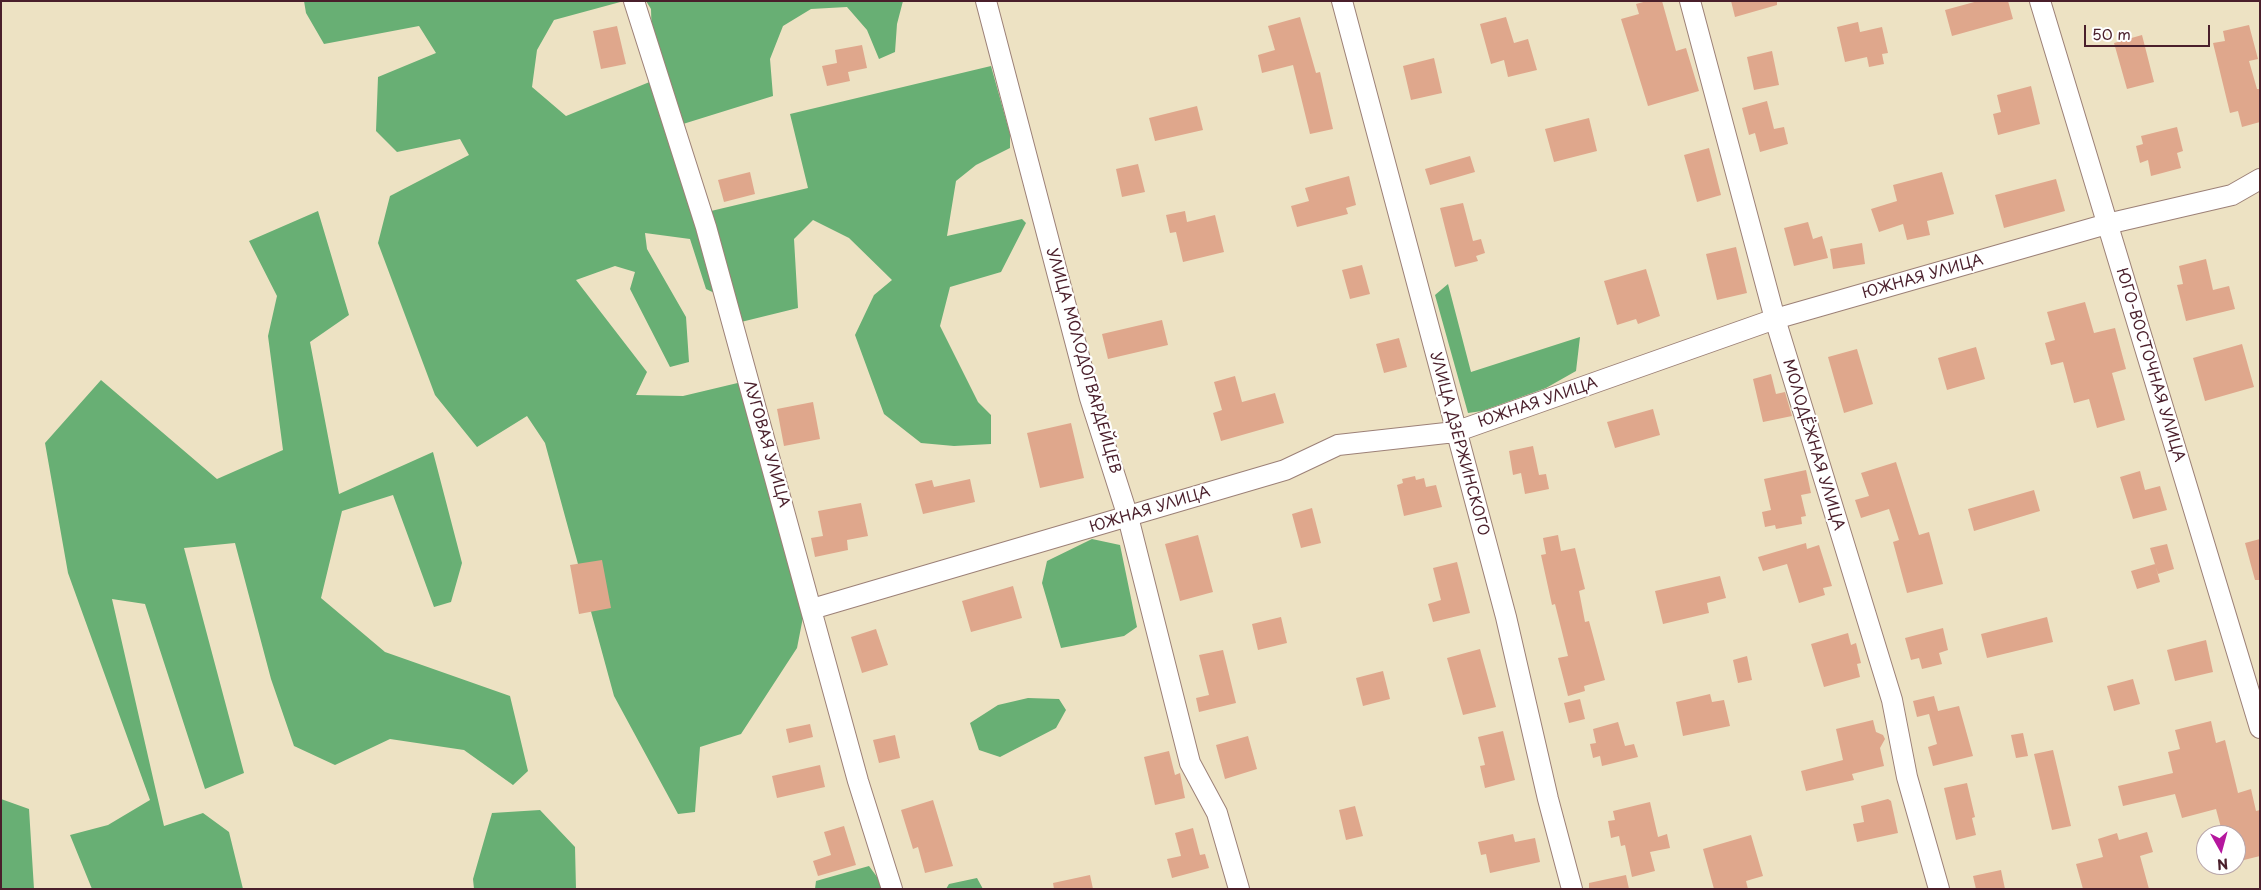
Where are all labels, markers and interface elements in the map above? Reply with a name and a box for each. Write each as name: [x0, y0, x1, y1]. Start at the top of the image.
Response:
scale bar: [2086, 15, 2212, 47]
text: 50 m: [2092, 22, 2131, 45]
street label: УЛИЦА МОЛОДОГВАРДЕЙЦЕВ: [1042, 246, 1124, 476]
street label: ЮЖНАЯ УЛИЦА: [1861, 251, 1985, 303]
street label: ЮГО-ВОСТОЧНАЯ УЛИЦА: [2112, 266, 2188, 464]
street label: УЛИЦА ДЗЕРЖИНСКОГО: [1426, 350, 1492, 538]
street label: МОЛОДЁЖНАЯ УЛИЦА: [1778, 357, 1848, 533]
street label: ЮЖНАЯ УЛИЦА: [1476, 374, 1600, 432]
street label: ЛУГОВАЯ УЛИЦА: [739, 378, 793, 510]
street label: ЮЖНАЯ УЛИЦА: [1088, 483, 1212, 537]
north arrow: [2196, 825, 2246, 875]
text: N: [2216, 853, 2230, 875]

